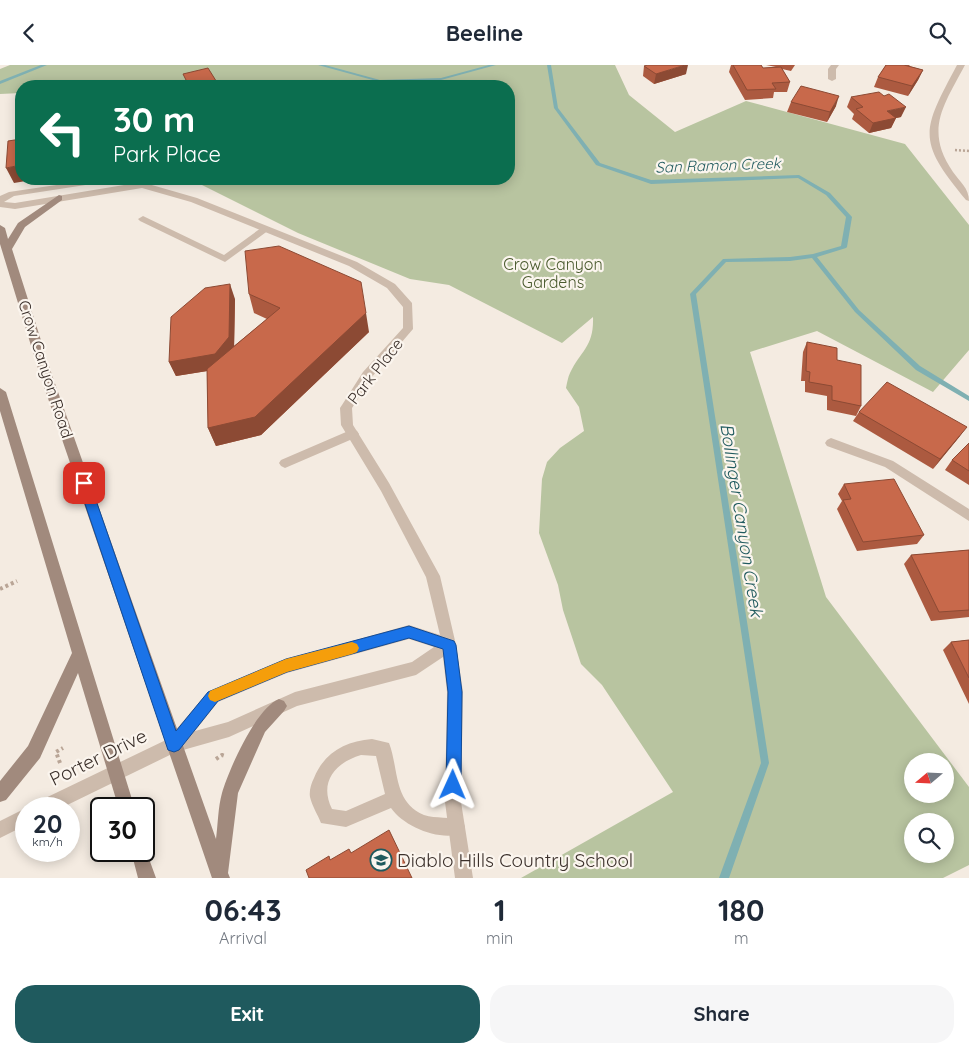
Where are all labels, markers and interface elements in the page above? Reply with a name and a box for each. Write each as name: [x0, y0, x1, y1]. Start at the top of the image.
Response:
icon: back: [15, 19, 43, 47]
text: Beeline: [446, 19, 523, 47]
icon: search: [926, 19, 954, 47]
text: 30 m: [113, 97, 195, 141]
icon: left: [30, 100, 95, 165]
text: Park Place: [113, 140, 221, 168]
water label: San Ramon Creek: [655, 153, 783, 177]
park label: Crow Canyon Gardens: [503, 254, 603, 292]
street label: Crow Canyon Road: [14, 298, 78, 440]
street label: Park Place: [343, 334, 407, 408]
water label: Bollinger Canyon Creek: [715, 422, 769, 620]
pin: [63, 462, 105, 504]
icon: arrive: [70, 469, 98, 497]
street label: Porter Drive: [45, 723, 151, 791]
north arrow: [904, 753, 954, 803]
map controls: [904, 753, 954, 863]
position arrow: [426, 758, 478, 810]
speed limit sign: 30: [90, 797, 155, 862]
text: 20: [33, 808, 62, 839]
button: search: [904, 813, 954, 863]
text: km/h: [32, 834, 63, 849]
school or university icon: Diablo Hills Country School: [369, 848, 393, 872]
place label: Diablo Hills Country School: [397, 848, 633, 872]
text: 06:43: [205, 891, 282, 929]
text: 1: [494, 891, 506, 929]
text: 180: [718, 891, 764, 929]
text: Arrival: [219, 928, 267, 948]
text: min: [486, 928, 513, 948]
text: m: [734, 928, 748, 948]
button: Exit: [15, 985, 480, 1043]
button: Share: [490, 985, 954, 1043]

